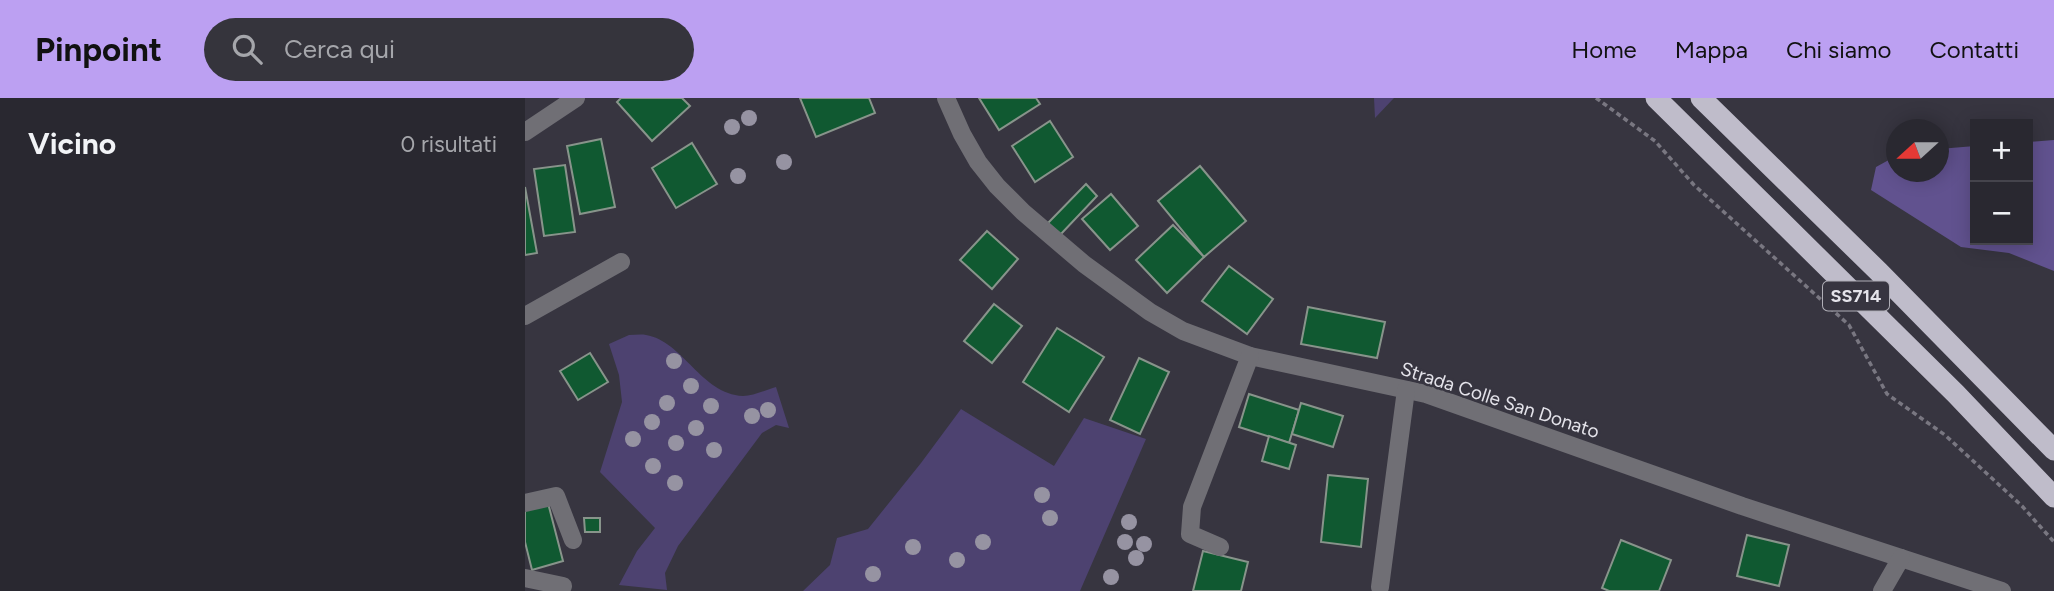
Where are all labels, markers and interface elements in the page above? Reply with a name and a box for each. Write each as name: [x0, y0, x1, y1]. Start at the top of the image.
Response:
search box: [204, 18, 694, 81]
text: Pinpoint: [35, 30, 162, 69]
icon: search: [228, 30, 266, 68]
text: Cerca qui: [284, 33, 395, 65]
text: Home: [1571, 35, 1637, 64]
text: Mappa: [1675, 35, 1748, 64]
text: Chi siamo: [1786, 35, 1891, 64]
text: Contatti: [1929, 35, 2019, 64]
north arrow: [1886, 119, 1949, 182]
map controls: [1970, 119, 2033, 245]
button: +: [1970, 119, 2033, 182]
text: Vicino: [28, 125, 116, 162]
text: 0 risultati: [400, 130, 497, 158]
button: −: [1970, 182, 2033, 245]
road number: SS714: [1823, 281, 1889, 310]
street label: Strada Colle San Donato: [1398, 357, 1602, 443]

